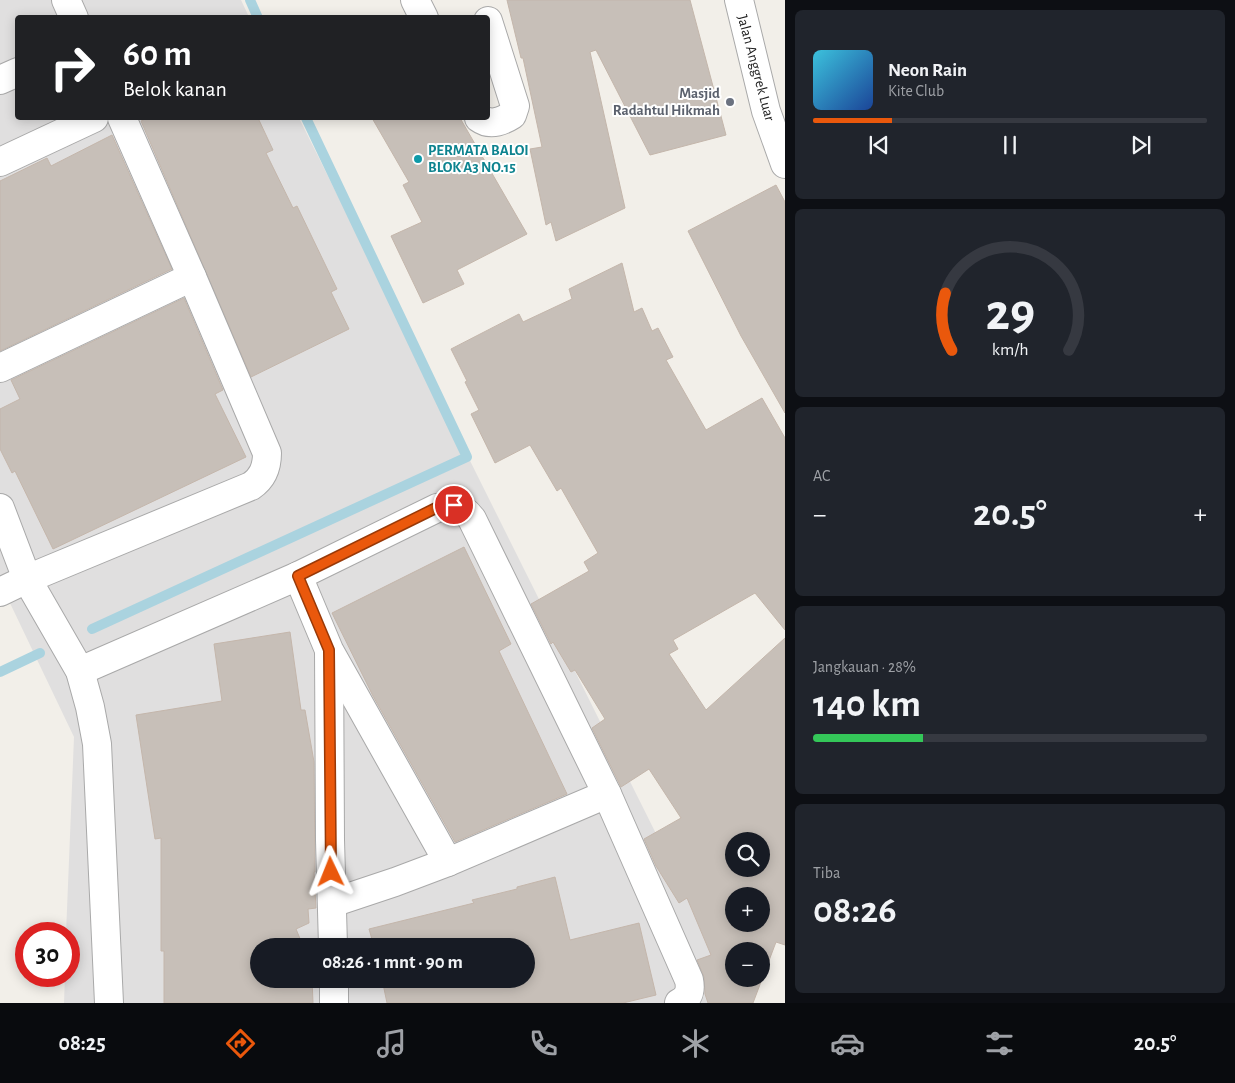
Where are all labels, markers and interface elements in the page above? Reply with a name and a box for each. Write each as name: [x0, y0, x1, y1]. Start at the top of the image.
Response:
street label: Jalan Anggrek Luar: [735, 13, 777, 123]
icon: right: [40, 35, 105, 100]
text: 60 m: [123, 37, 192, 72]
text: Neon Rain: [888, 61, 967, 80]
text: Belok kanan: [123, 78, 227, 100]
text: Kite Club: [888, 83, 944, 99]
place label: Masjid Radahtul Hikmah: [613, 86, 720, 118]
marker: Masjid Radahtul Hikmah: [724, 96, 736, 108]
icon: previous: [865, 131, 893, 159]
icon: pause: [996, 131, 1024, 159]
icon: next: [1127, 131, 1155, 159]
place label: PERMATA BALOI BLOK A3 NO.15: [428, 143, 529, 175]
marker: PERMATA BALOI BLOK A3 NO.15: [412, 153, 424, 165]
text: 29: [985, 287, 1035, 339]
text: km/h: [992, 341, 1028, 359]
text: AC: [813, 468, 830, 484]
pin: [433, 484, 475, 526]
icon: arrive: [440, 491, 468, 519]
text: 20.5°: [973, 495, 1047, 533]
text: −: [813, 501, 826, 529]
text: +: [1194, 501, 1207, 529]
text: Jangkauan · 28%: [813, 659, 916, 675]
text: 140 km: [813, 686, 921, 724]
map controls: [725, 832, 770, 987]
button: search: [725, 832, 770, 877]
position arrow: [304, 845, 356, 897]
text: Tiba: [813, 865, 840, 881]
button: +: [725, 887, 770, 932]
text: 08:26: [813, 892, 897, 930]
speed limit sign: 30: [15, 922, 80, 987]
button: −: [725, 942, 770, 987]
text: 08:26 · 1 mnt · 90 m: [322, 953, 463, 972]
icon: directions: [223, 1026, 258, 1061]
icon: music: [374, 1026, 409, 1061]
icon: phone: [526, 1026, 561, 1061]
icon: climate: [678, 1026, 713, 1061]
icon: car: [830, 1026, 865, 1061]
icon: filters: [982, 1026, 1017, 1061]
text: 08:25: [58, 1032, 106, 1054]
text: 20.5°: [1134, 1032, 1176, 1054]

